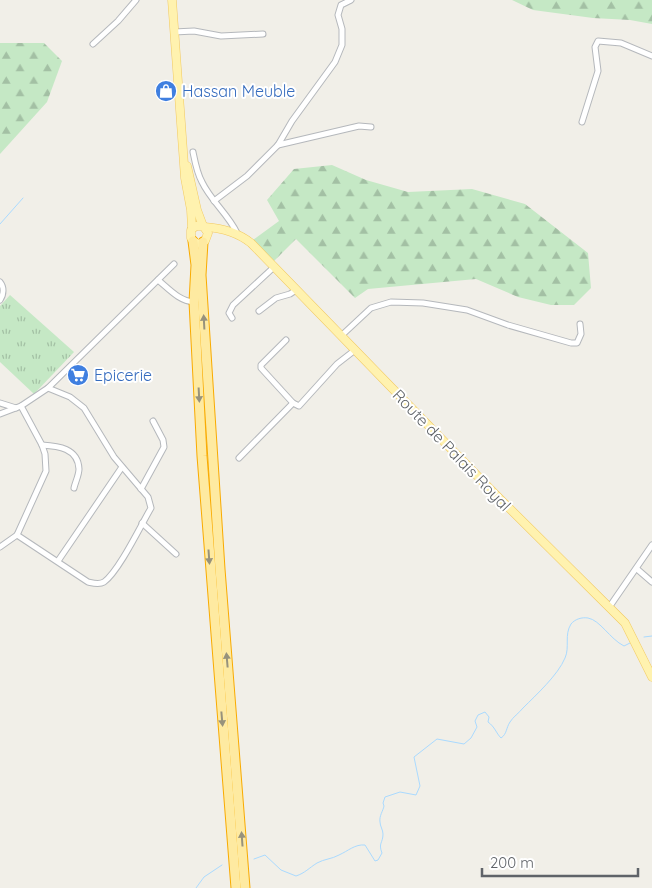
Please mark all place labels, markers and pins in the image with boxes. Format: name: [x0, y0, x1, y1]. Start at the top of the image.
shop icon: Hassan Meuble: [154, 79, 178, 103]
place label: Hassan Meuble: [182, 81, 295, 101]
supermarket icon: Epicerie: [66, 363, 90, 387]
place label: Epicerie: [94, 365, 152, 385]

